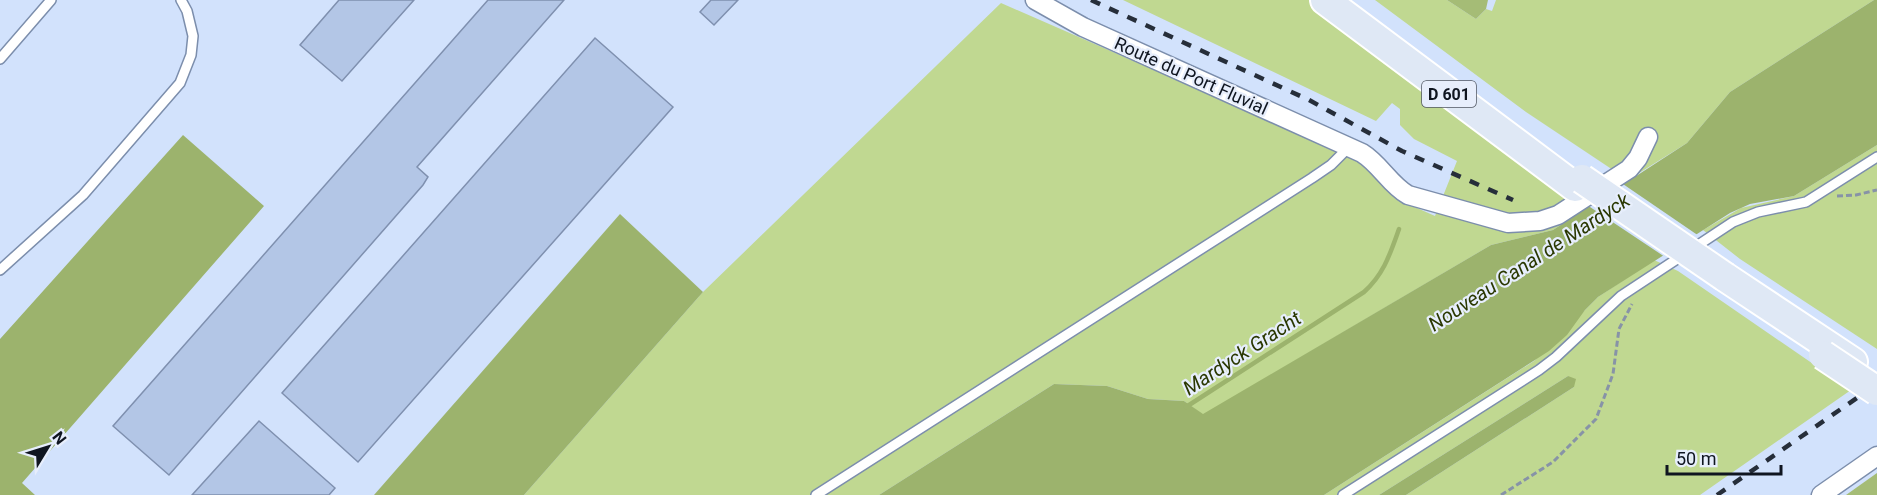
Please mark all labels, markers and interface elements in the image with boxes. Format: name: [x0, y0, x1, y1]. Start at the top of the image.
street label: Route du Port Fluvial: [1111, 32, 1271, 119]
road number: D 601: [1422, 81, 1476, 107]
water label: Nouveau Canal de Mardyck: [1424, 187, 1635, 336]
water label: Mardyck Gracht: [1178, 306, 1306, 400]
north arrow: [18, 417, 78, 477]
text: N: [48, 428, 70, 448]
scale bar: [1667, 438, 1781, 476]
text: 50 m: [1676, 448, 1716, 469]

